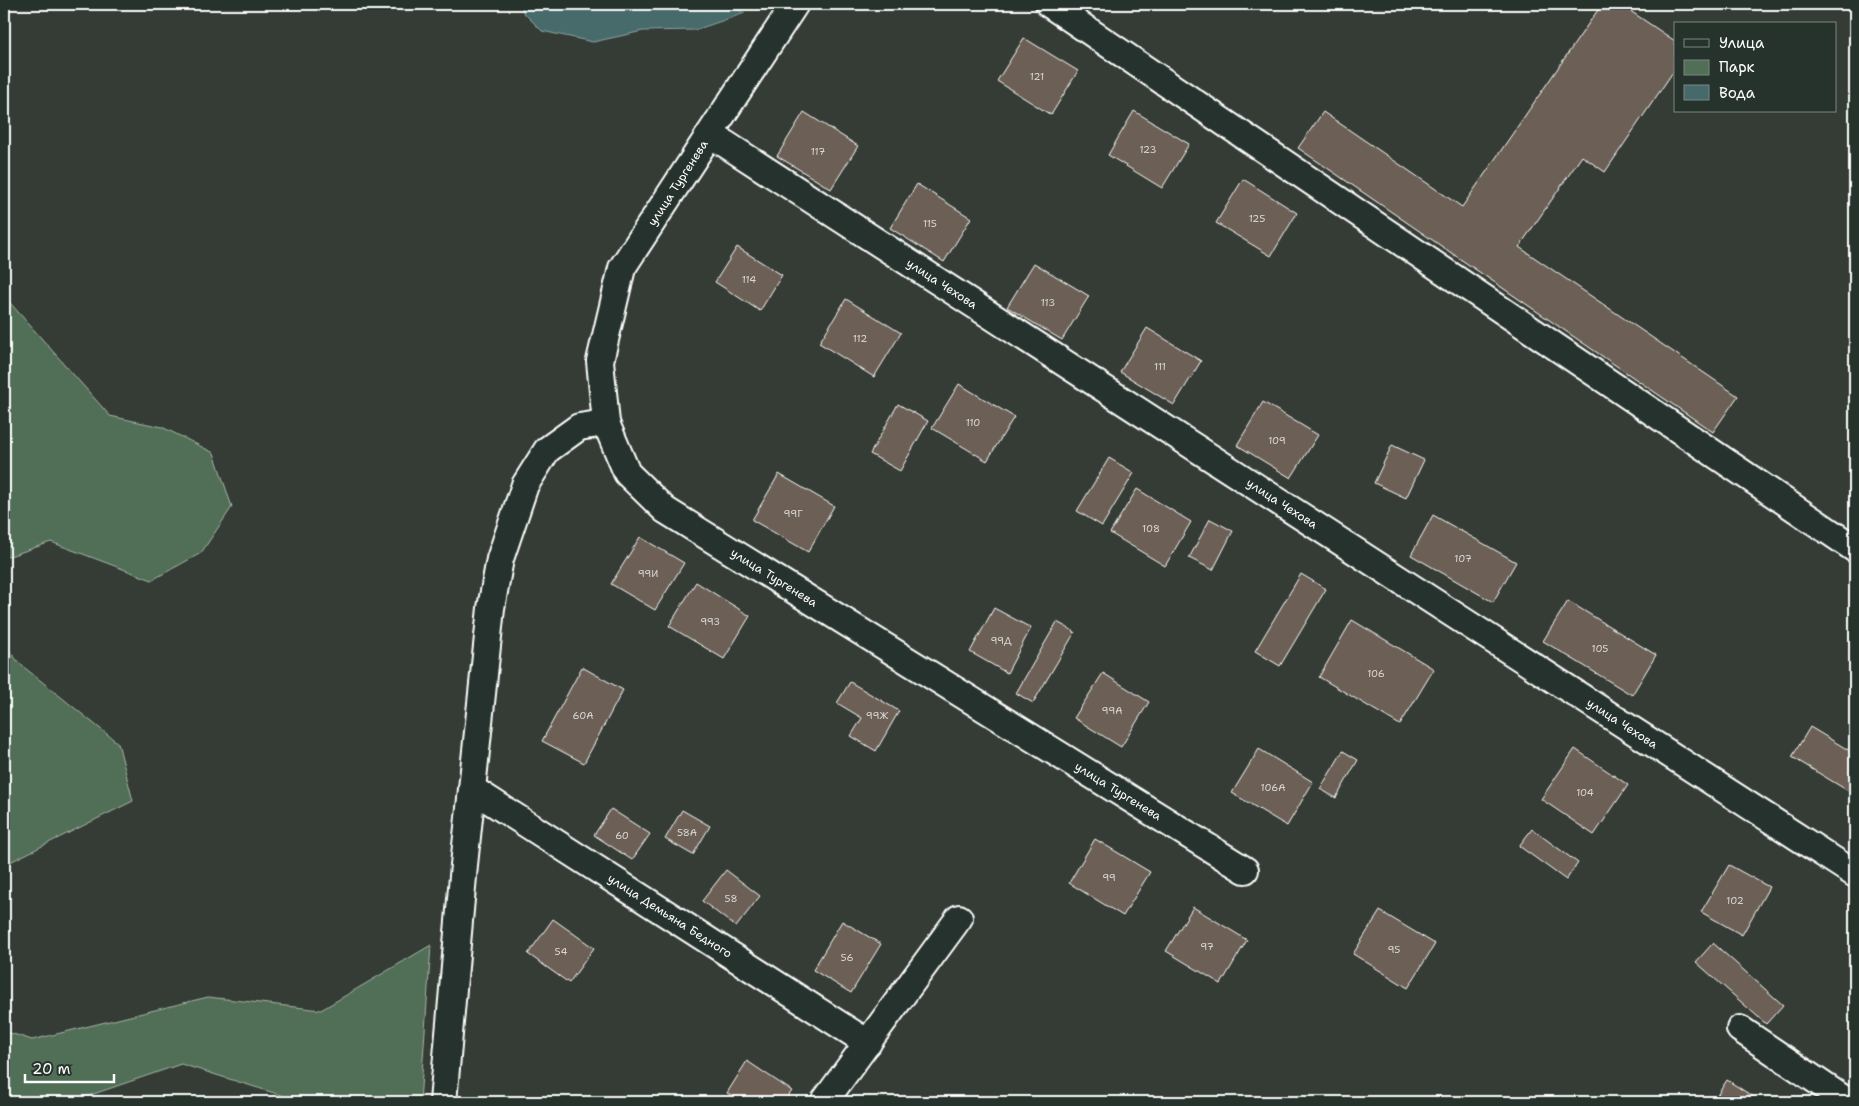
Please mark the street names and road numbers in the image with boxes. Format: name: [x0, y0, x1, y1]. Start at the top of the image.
street label: улица Тургенева: [644, 137, 712, 229]
street label: улица Чехова: [903, 255, 981, 313]
street label: улица Чехова: [1243, 475, 1321, 533]
street label: улица Тургенева: [728, 545, 821, 611]
street label: улица Чехова: [1584, 695, 1661, 753]
street label: улица Тургенева: [1072, 758, 1165, 824]
street label: улица Демьяна Бедного: [605, 870, 735, 962]

